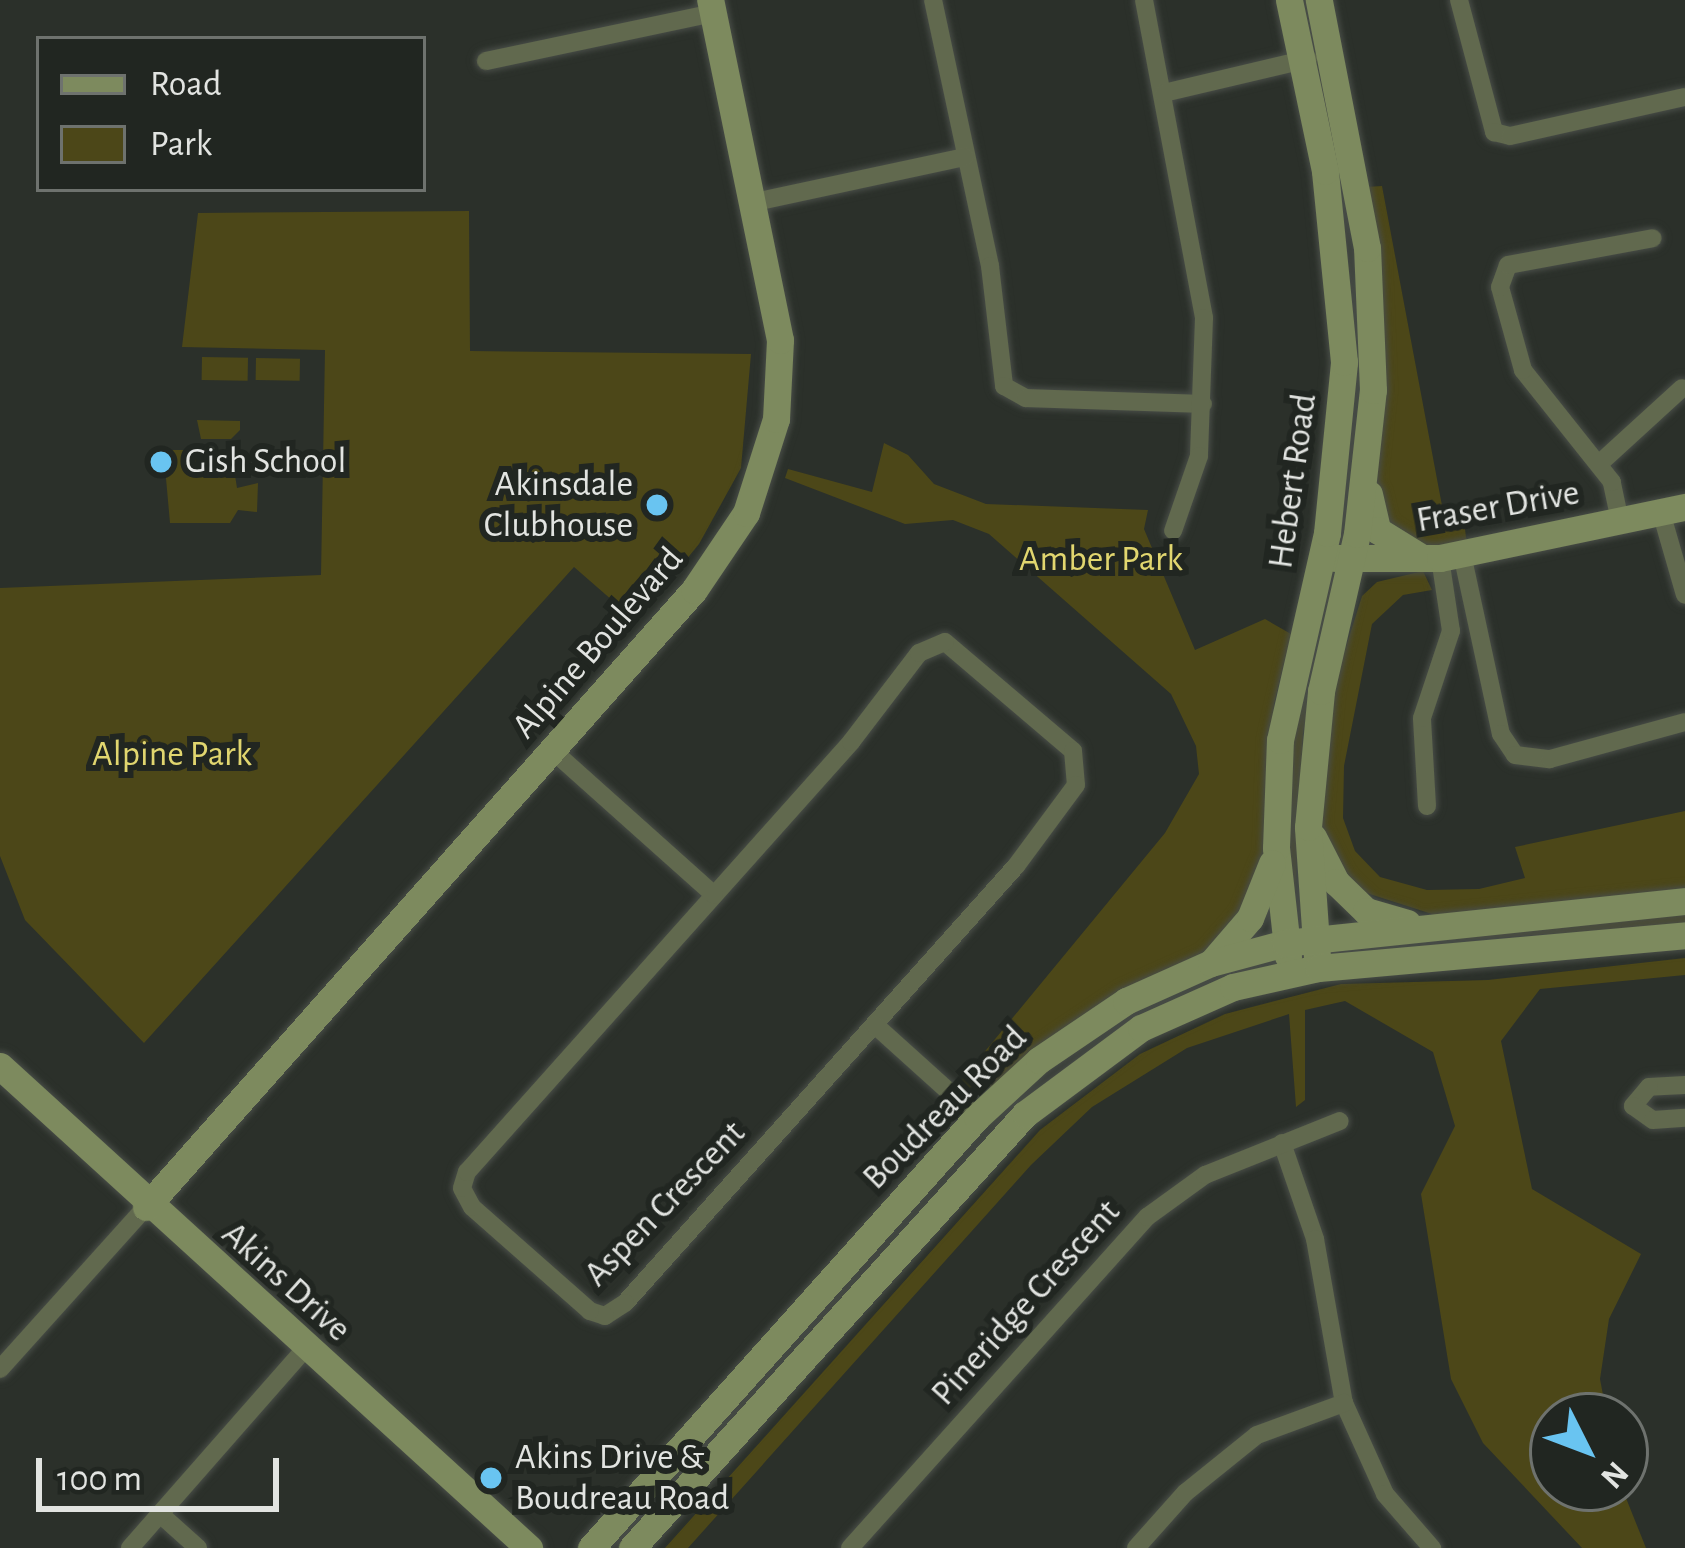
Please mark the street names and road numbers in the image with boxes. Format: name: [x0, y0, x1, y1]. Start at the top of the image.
street label: Hebert Road: [1259, 391, 1327, 571]
street label: Fraser Drive: [1413, 471, 1583, 543]
street label: Alpine Boulevard: [503, 538, 693, 748]
street label: Boudreau Road: [854, 1017, 1036, 1199]
street label: Aspen Crescent: [575, 1112, 755, 1296]
street label: Pineridge Crescent: [922, 1191, 1130, 1415]
street label: Akins Drive: [213, 1213, 359, 1351]

